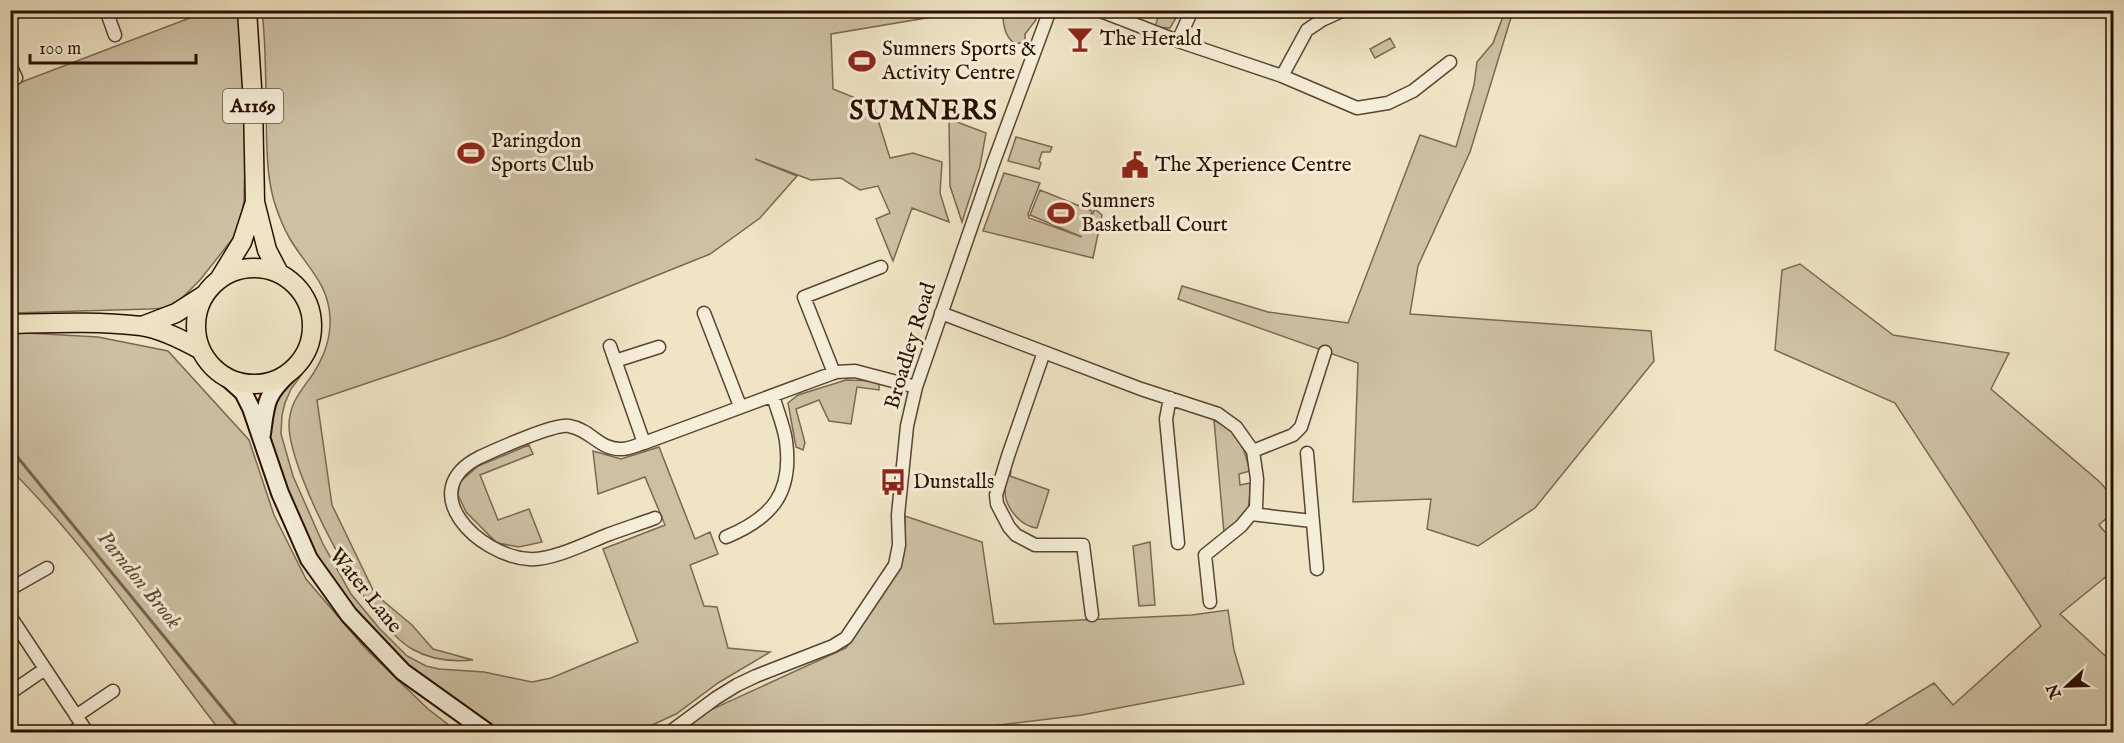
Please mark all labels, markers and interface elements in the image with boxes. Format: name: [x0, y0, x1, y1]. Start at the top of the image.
bar icon: The Herald: [1065, 24, 1095, 54]
place label: The Herald: [1100, 26, 1203, 53]
scale bar: [30, 27, 196, 65]
place label: Sumners Sports & Activity Centre: [881, 36, 1037, 87]
text: 100 m: [39, 38, 81, 61]
sports icon: Sumners Sports & Activity Centre: [847, 46, 877, 76]
road number: A1169: [223, 89, 283, 123]
district label: SUMNERS: [850, 95, 998, 129]
place label: Paringdon Sports Club: [491, 128, 594, 179]
sports icon: Paringdon Sports Club: [456, 138, 486, 168]
public building icon: The Xperience Centre: [1120, 150, 1150, 180]
place label: The Xperience Centre: [1155, 152, 1352, 179]
place label: Sumners Basketball Court: [1081, 188, 1228, 239]
sports icon: Sumners Basketball Court: [1046, 198, 1076, 228]
street label: Broadley Road: [879, 279, 943, 413]
bus stop icon: Dunstalls: [878, 467, 908, 497]
place label: Dunstalls: [913, 469, 995, 496]
water label: Parndon Brook: [91, 525, 187, 635]
street label: Water Lane: [322, 543, 408, 639]
north arrow: [2037, 656, 2097, 716]
text: N: [2043, 681, 2067, 702]

